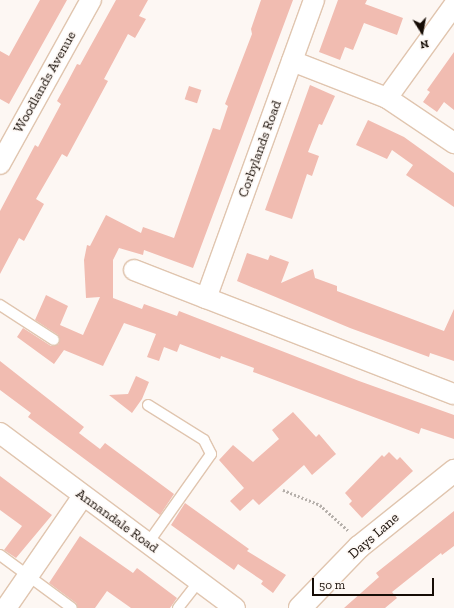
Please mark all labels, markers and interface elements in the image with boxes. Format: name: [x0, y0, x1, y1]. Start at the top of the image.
north arrow: [402, 12, 442, 52]
street label: Woodlands Avenue: [10, 28, 80, 136]
text: N: [419, 37, 430, 51]
street label: Corbylands Road: [235, 98, 285, 200]
street label: Annandale Road: [72, 485, 162, 557]
street label: Days Lane: [345, 509, 403, 563]
scale bar: [314, 570, 436, 596]
text: 50 m: [319, 578, 345, 592]

